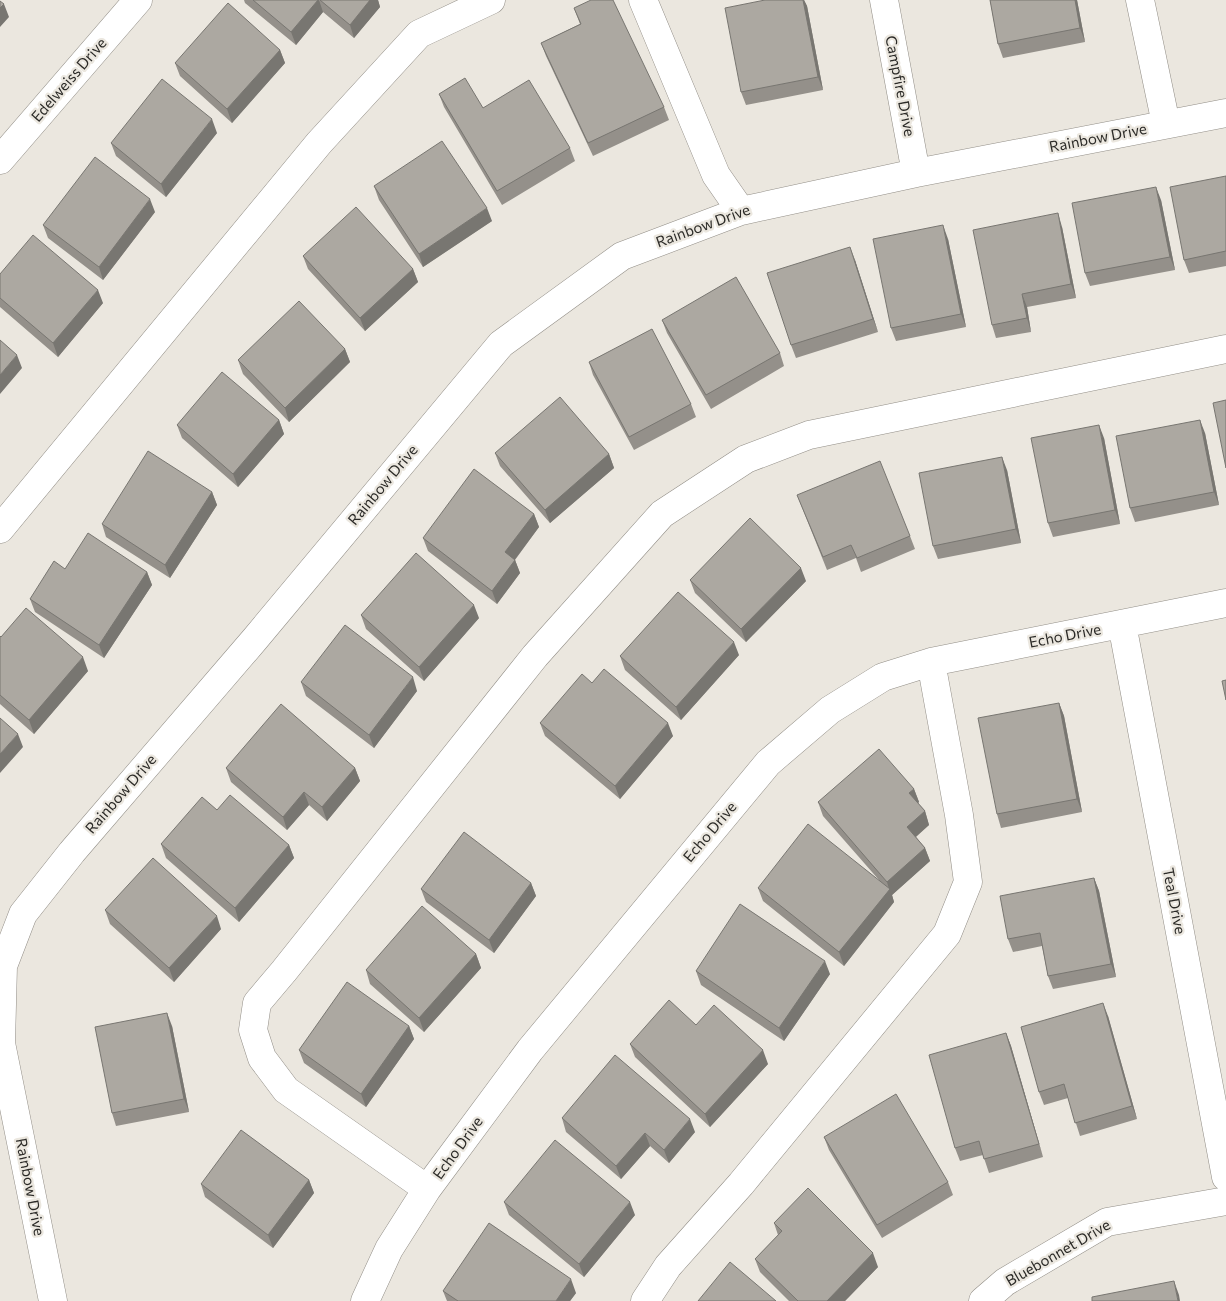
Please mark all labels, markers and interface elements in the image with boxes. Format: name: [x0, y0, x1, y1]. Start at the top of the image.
street label: Edelweiss Drive: [27, 34, 110, 125]
street label: Campfire Drive: [882, 34, 920, 138]
street label: Rainbow Drive: [1048, 119, 1148, 155]
street label: Rainbow Drive: [653, 200, 752, 250]
street label: Rainbow Drive: [344, 441, 421, 528]
street label: Echo Drive: [1027, 619, 1102, 651]
street label: Rainbow Drive: [81, 750, 160, 837]
street label: Echo Drive: [679, 798, 740, 865]
street label: Teal Drive: [1160, 866, 1190, 936]
street label: Echo Drive: [428, 1113, 486, 1182]
street label: Rainbow Drive: [13, 1137, 49, 1237]
street label: Bluebonnet Drive: [1002, 1215, 1113, 1289]

